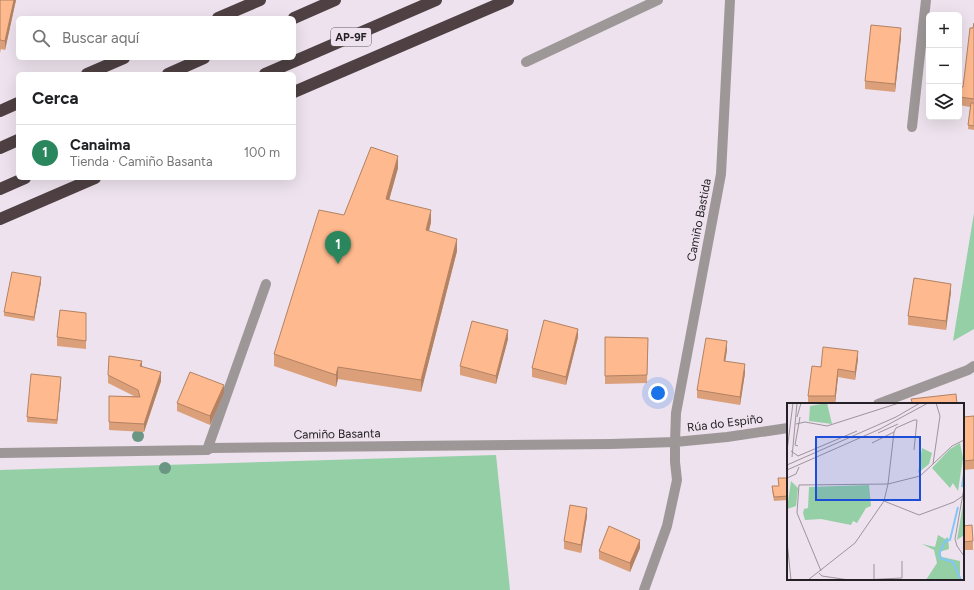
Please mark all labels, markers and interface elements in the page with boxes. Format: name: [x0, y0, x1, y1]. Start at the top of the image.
map controls: [926, 12, 962, 120]
button: +: [926, 12, 962, 48]
search box: [16, 16, 296, 60]
icon: search: [30, 27, 52, 49]
road number: AP-9F: [331, 28, 371, 46]
text: Buscar aquí: [62, 29, 139, 47]
button: −: [926, 48, 962, 84]
button: layers: [926, 84, 962, 120]
text: Cerca: [32, 88, 79, 108]
text: Canaima: [70, 136, 130, 154]
text: 1: [42, 145, 48, 160]
text: 100 m: [244, 145, 280, 160]
text: Tienda · Camiño Basanta: [70, 154, 213, 169]
street label: Camiño Bastida: [684, 177, 714, 263]
pin: 1: [325, 231, 351, 264]
your location: [648, 383, 668, 403]
inset map: [787, 403, 964, 580]
street label: Rúa do Espiño: [686, 411, 764, 435]
street label: Camiño Basanta: [293, 426, 381, 442]

